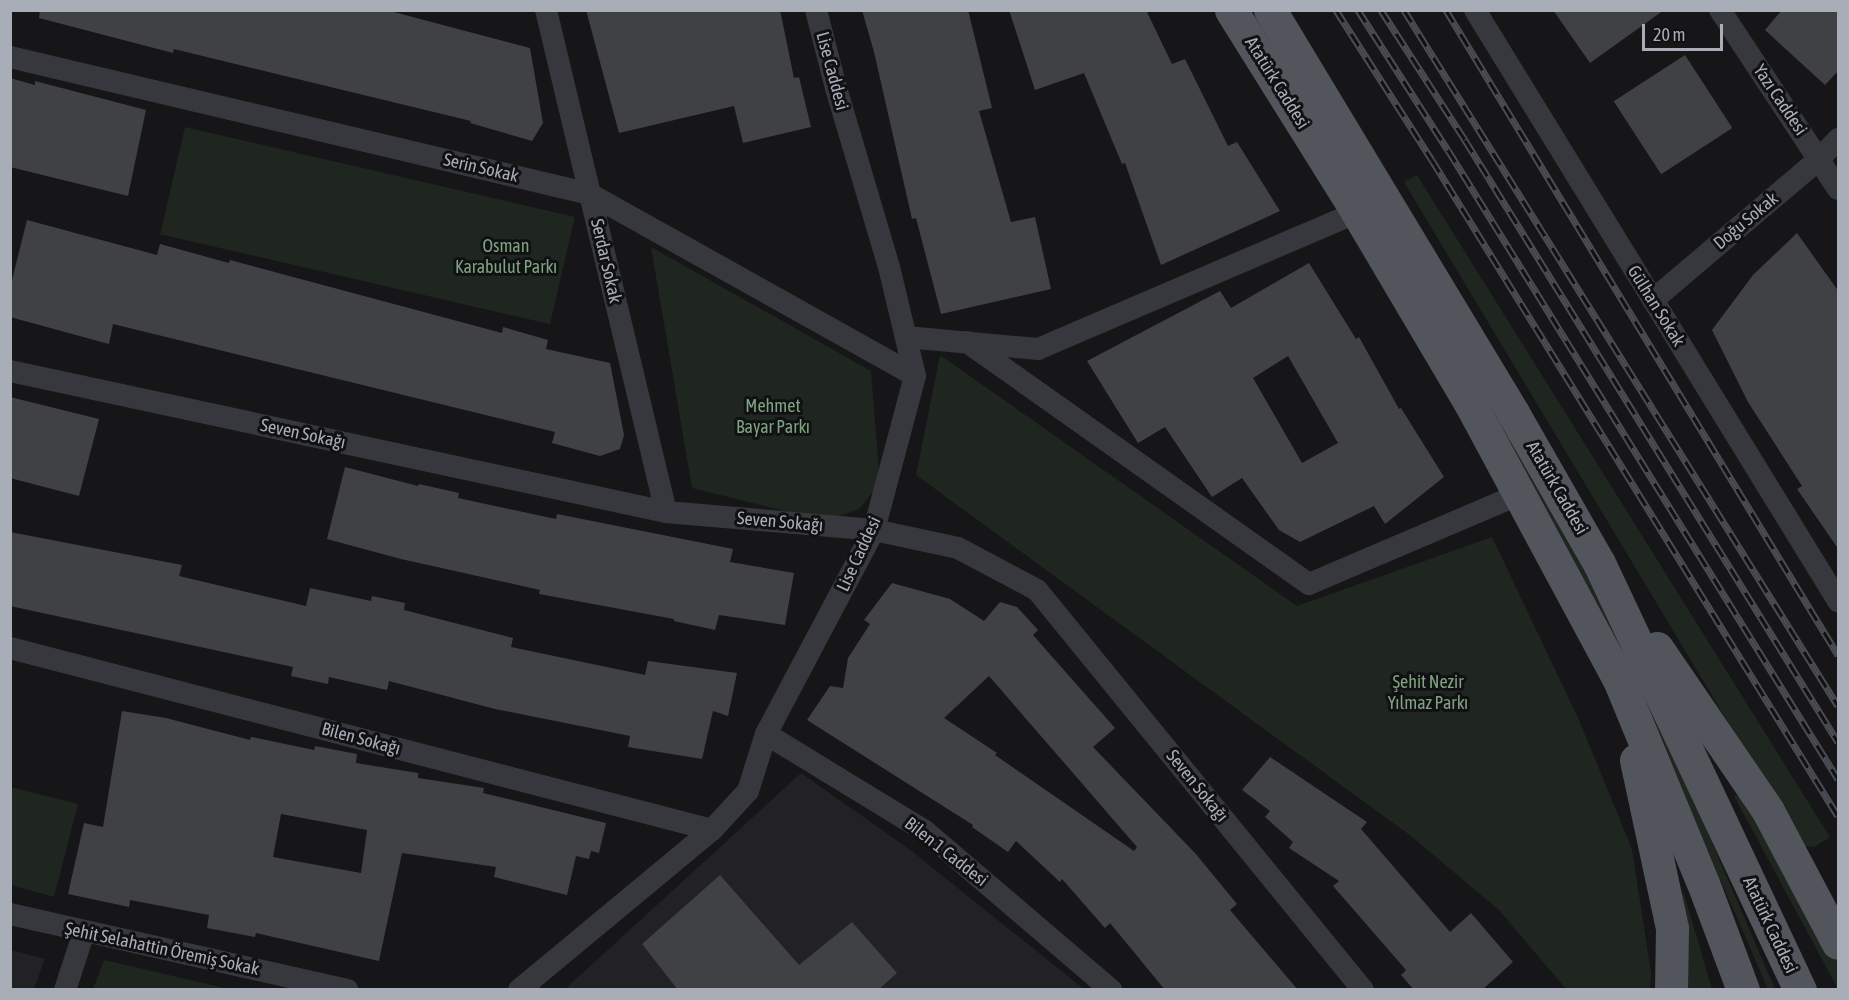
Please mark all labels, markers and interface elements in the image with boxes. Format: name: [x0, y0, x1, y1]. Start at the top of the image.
scale bar: [1645, 12, 1726, 50]
text: 20 m: [1653, 24, 1685, 45]
street label: Lise Caddesi: [811, 29, 853, 113]
street label: Atatürk Caddesi: [1240, 33, 1314, 133]
street label: Yazı Caddesi: [1749, 61, 1811, 139]
street label: Serin Sokak: [441, 149, 521, 187]
street label: Doğu Sokak: [1709, 188, 1783, 254]
street label: Serdar Sokak: [586, 217, 626, 305]
park label: Osman Karabulut Parkı: [455, 236, 557, 278]
street label: Gülhan Sokak: [1623, 261, 1689, 351]
park label: Mehmet Bayar Parkı: [736, 396, 810, 438]
street label: Seven Sokağı: [259, 414, 347, 454]
street label: Atatürk Caddesi: [1522, 438, 1592, 538]
street label: Seven Sokağı: [736, 507, 824, 537]
street label: Lise Caddesi: [832, 513, 886, 595]
park label: Şehit Nezir Yılmaz Parkı: [1388, 672, 1468, 714]
street label: Bilen Sokağı: [319, 718, 403, 760]
street label: Seven Sokağı: [1161, 746, 1233, 826]
street label: Bilen 1 Caddesi: [900, 813, 992, 891]
street label: Atatürk Caddesi: [1738, 873, 1802, 977]
street label: Şehit Selahattin Öremiş Sokak: [63, 918, 261, 980]

